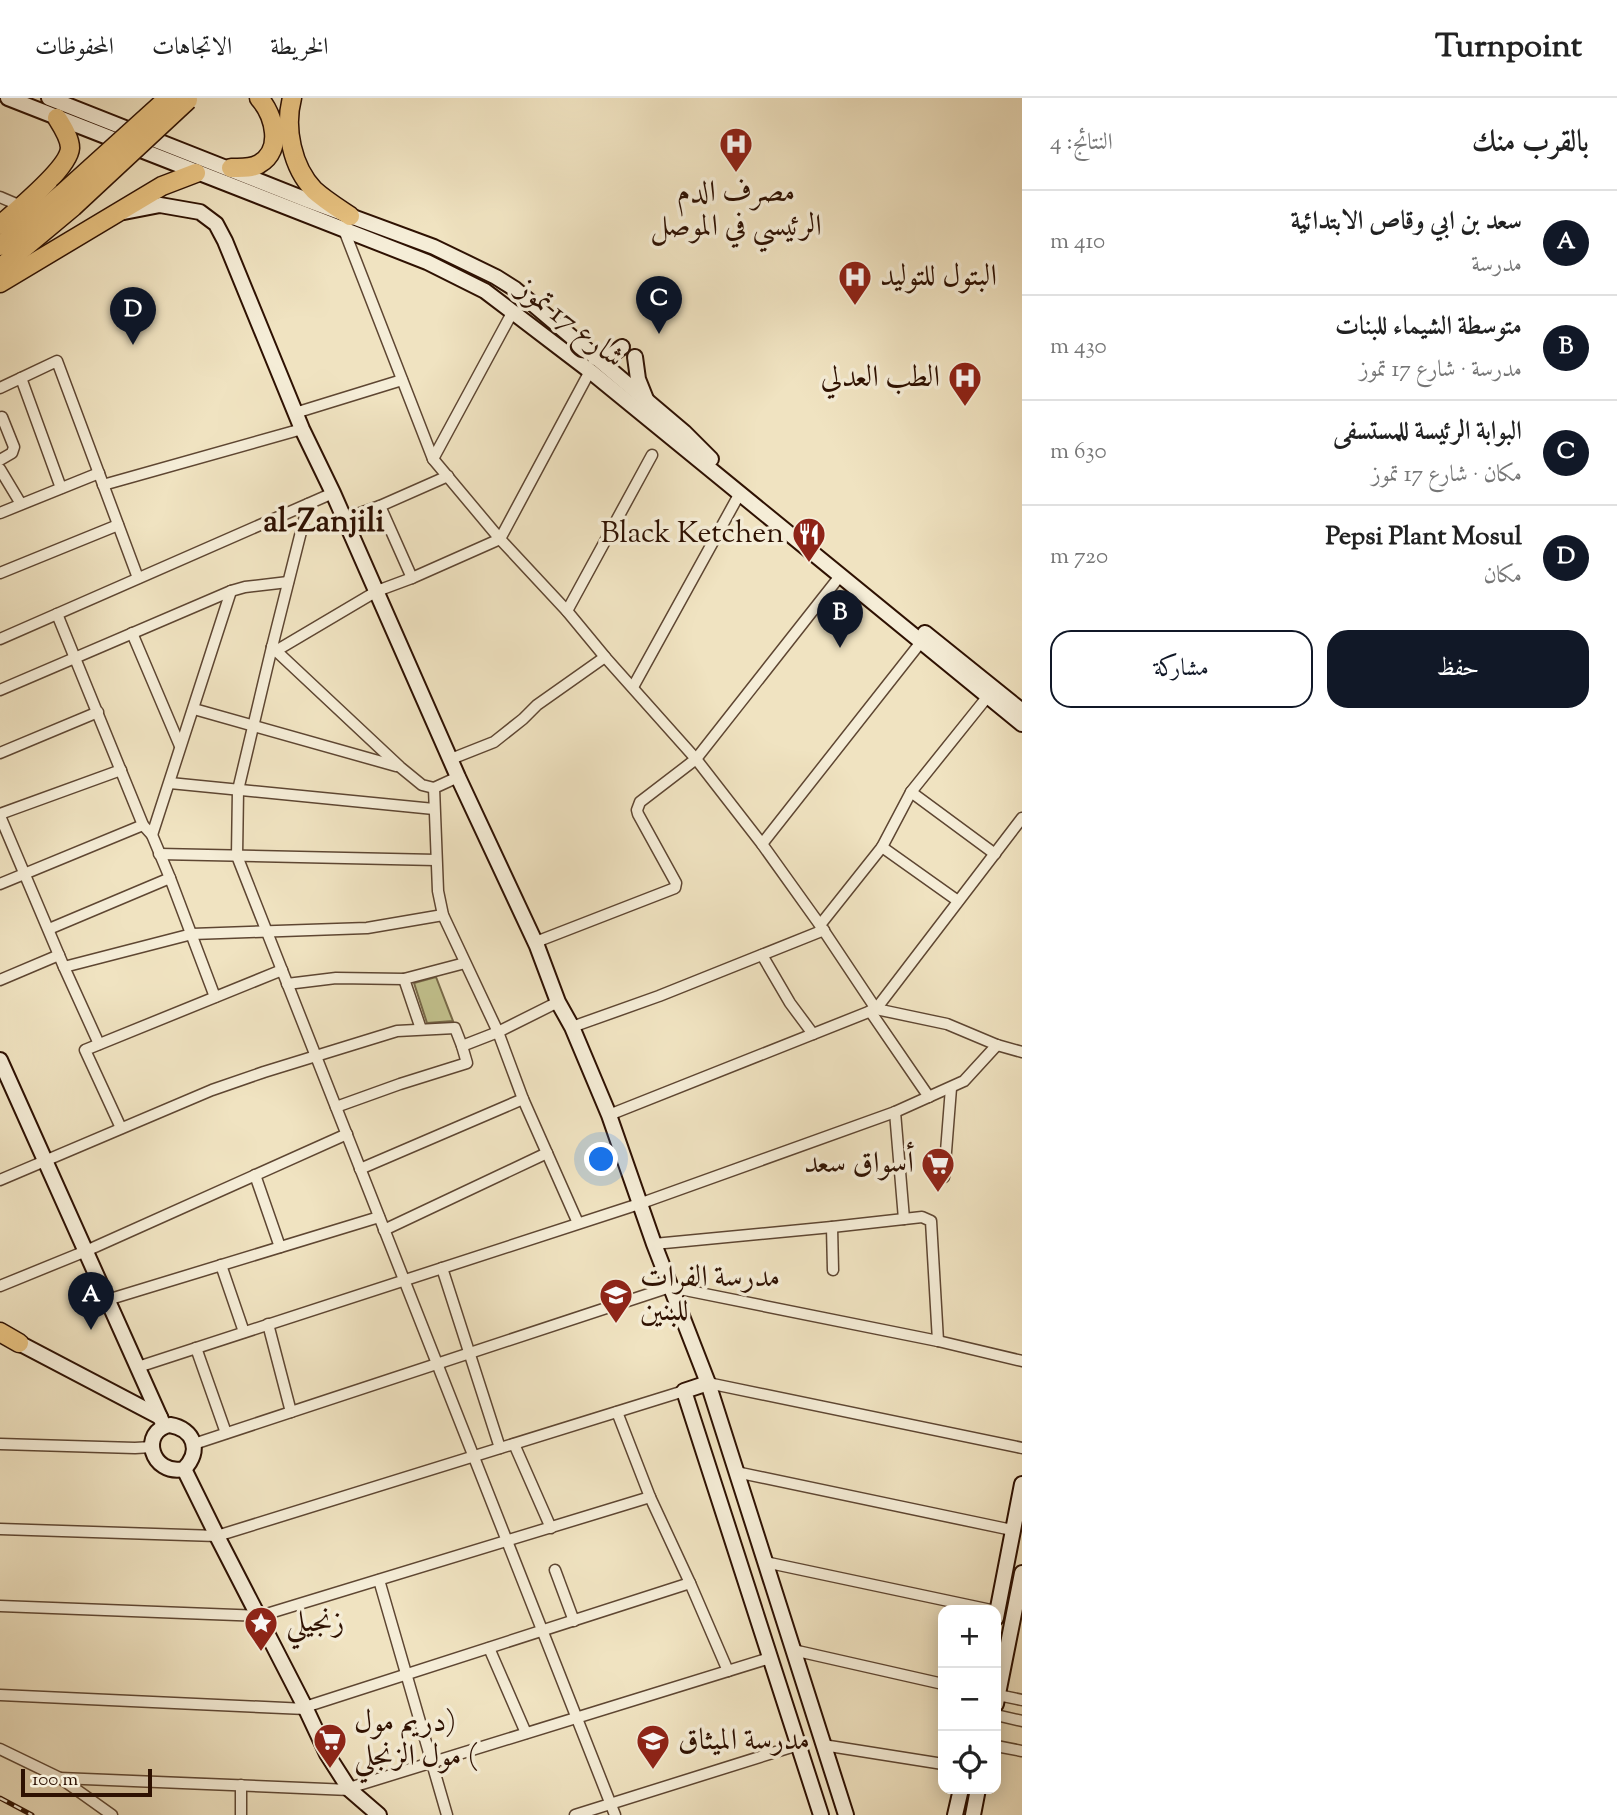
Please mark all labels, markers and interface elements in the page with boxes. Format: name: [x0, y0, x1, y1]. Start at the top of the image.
text: Turnpoint: [1435, 24, 1582, 72]
text: المحفوظات: [35, 31, 114, 65]
text: الاتجاهات: [152, 31, 232, 65]
text: الخريطة: [270, 31, 329, 65]
text: بالقرب منك: [1472, 122, 1589, 165]
hospital icon: مصرف الدم الرئيسي في الموصل: [717, 125, 755, 174]
text: النتائج: 4: [1050, 127, 1113, 160]
place label: مصرف الدم الرئيسي في الموصل: [650, 172, 822, 253]
text: سعد بن ابي وقاص الابتدائية: [1290, 204, 1522, 241]
text: 410 m: [1050, 226, 1105, 259]
text: A: [1557, 226, 1575, 259]
text: مدرسة: [1471, 249, 1522, 282]
place label: البتول للتوليد: [880, 256, 997, 299]
hospital icon: البتول للتوليد: [836, 258, 874, 307]
street label: شارع 17 تموز: [504, 267, 633, 380]
pin: C: [636, 276, 682, 334]
pin: D: [110, 287, 156, 345]
text: متوسطة الشيماء للبنات: [1335, 309, 1522, 346]
text: 430 m: [1050, 331, 1107, 364]
text: B: [1559, 331, 1573, 364]
text: مدرسة · شارع 17 تموز: [1359, 354, 1522, 387]
place label: الطب العدلي: [820, 357, 940, 400]
hospital icon: الطب العدلي: [946, 359, 984, 408]
text: البوابة الرئيسة للمستسفى: [1333, 414, 1522, 451]
text: 630 m: [1050, 436, 1107, 469]
text: C: [1557, 436, 1575, 469]
text: مكان · شارع 17 تموز: [1372, 459, 1522, 492]
district label: al-Zanjili: [263, 500, 385, 546]
place label: Black Ketchen: [600, 513, 784, 556]
restaurant icon: Black Ketchen: [790, 515, 828, 564]
text: Pepsi Plant Mosul: [1325, 519, 1522, 556]
text: 720 m: [1050, 541, 1108, 574]
text: D: [1557, 541, 1575, 574]
text: مكان: [1483, 560, 1522, 593]
pin: B: [817, 590, 863, 648]
button: مشاركة: [1050, 630, 1313, 708]
button: حفظ: [1327, 630, 1589, 708]
place label: أسواق سعد: [804, 1141, 914, 1186]
your location: [584, 1142, 618, 1176]
supermarket icon: أسواق سعد: [919, 1145, 957, 1194]
place label: مدرسة الفرات للبنين: [640, 1257, 780, 1334]
pin: A: [68, 1272, 114, 1330]
school or university icon: مدرسة الفرات للبنين: [597, 1276, 635, 1325]
place label: زنجيلي: [286, 1602, 344, 1650]
place icon: زنجيلي: [242, 1604, 280, 1653]
map controls: [938, 1605, 1001, 1794]
button: +: [938, 1605, 1001, 1668]
button: −: [938, 1668, 1001, 1731]
place label: دريم مول) مول الزنجلي (: [354, 1702, 478, 1784]
place label: مدرسة الميثاق: [678, 1720, 810, 1763]
supermarket icon: دريم مول) مول الزنجلي (: [311, 1721, 349, 1770]
school or university icon: مدرسة الميثاق: [634, 1722, 672, 1771]
button: locate: [938, 1731, 1001, 1794]
scale bar: [21, 1766, 152, 1798]
text: 100 m: [32, 1767, 78, 1794]

